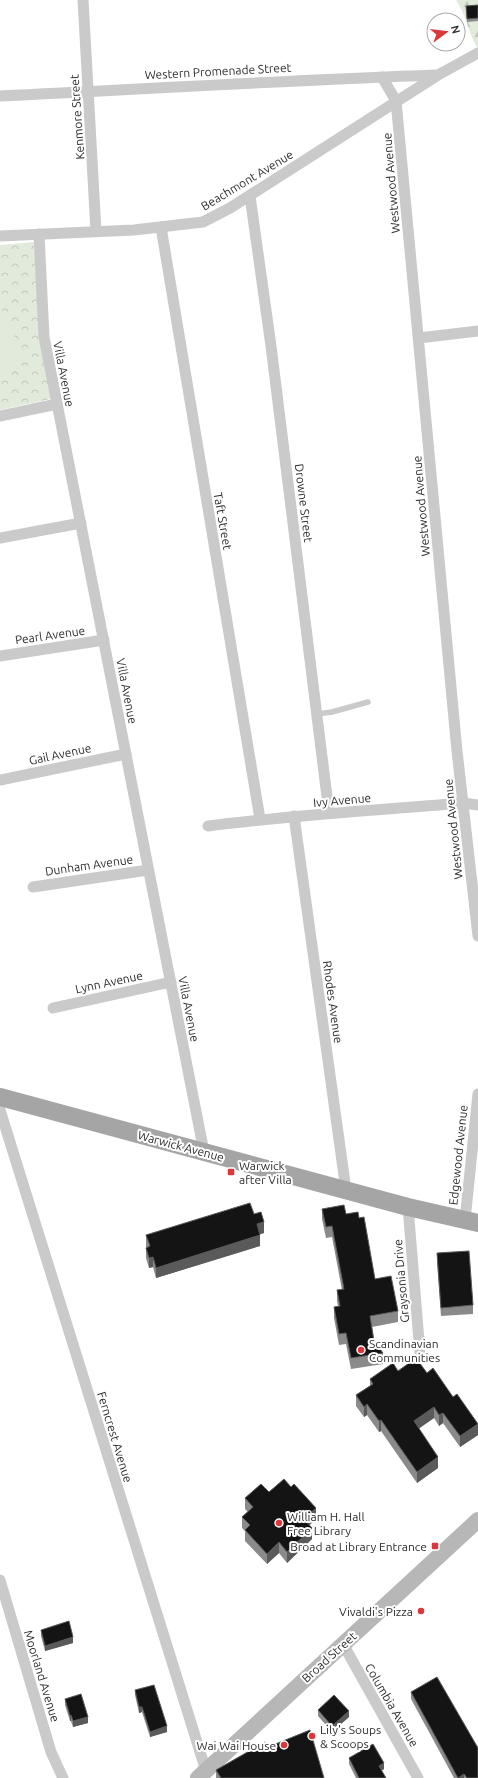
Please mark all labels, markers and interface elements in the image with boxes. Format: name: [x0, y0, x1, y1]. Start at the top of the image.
north arrow: [426, 12, 466, 52]
text: N: [449, 24, 463, 35]
street label: Western Promenade Street: [144, 61, 292, 81]
street label: Kenmore Street: [68, 74, 86, 160]
street label: Westwood Avenue: [380, 132, 402, 234]
street label: Beachmont Avenue: [199, 147, 295, 213]
street label: Villa Avenue: [51, 340, 77, 408]
street label: Westwood Avenue: [410, 455, 432, 557]
street label: Drowne Street: [293, 463, 315, 543]
street label: Taft Street: [212, 491, 234, 551]
street label: Pearl Avenue: [14, 624, 86, 646]
street label: Villa Avenue: [114, 657, 140, 725]
street label: Gail Avenue: [28, 741, 92, 767]
street label: Westwood Avenue: [441, 778, 465, 880]
street label: Ivy Avenue: [312, 791, 372, 809]
street label: Dunham Avenue: [44, 852, 134, 878]
street label: Rhodes Avenue: [321, 960, 345, 1044]
street label: Lynn Avenue: [74, 969, 144, 995]
street label: Villa Avenue: [176, 975, 202, 1043]
street label: Edgewood Avenue: [446, 1104, 470, 1206]
street label: Warwick Avenue: [136, 1128, 226, 1164]
place label: Warwick after Villa: [239, 1159, 292, 1186]
marker: Warwick after Villa: [226, 1167, 236, 1177]
street label: Graysonia Drive: [391, 1239, 411, 1323]
place label: Scandinavian Communities: [369, 1337, 440, 1364]
marker: Scandinavian Communities: [356, 1345, 366, 1355]
street label: Ferncrest Avenue: [95, 1390, 135, 1484]
place label: William H. Hall Free Library: [287, 1510, 365, 1537]
marker: William H. Hall Free Library: [274, 1518, 284, 1528]
place label: Broad at Library Entrance: [290, 1540, 427, 1553]
marker: Broad at Library Entrance: [430, 1541, 440, 1551]
place label: Vivaldi's Pizza: [339, 1605, 413, 1618]
marker: Vivaldi's Pizza: [416, 1606, 426, 1616]
street label: Moorland Avenue: [22, 1628, 62, 1724]
street label: Broad Street: [299, 1629, 359, 1685]
street label: Columbia Avenue: [363, 1661, 421, 1749]
place label: Lily's Soups & Scoops: [320, 1723, 381, 1750]
marker: Lily's Soups & Scoops: [307, 1731, 317, 1741]
place label: Wai Wai House: [197, 1739, 276, 1752]
marker: Wai Wai House: [279, 1740, 289, 1750]

